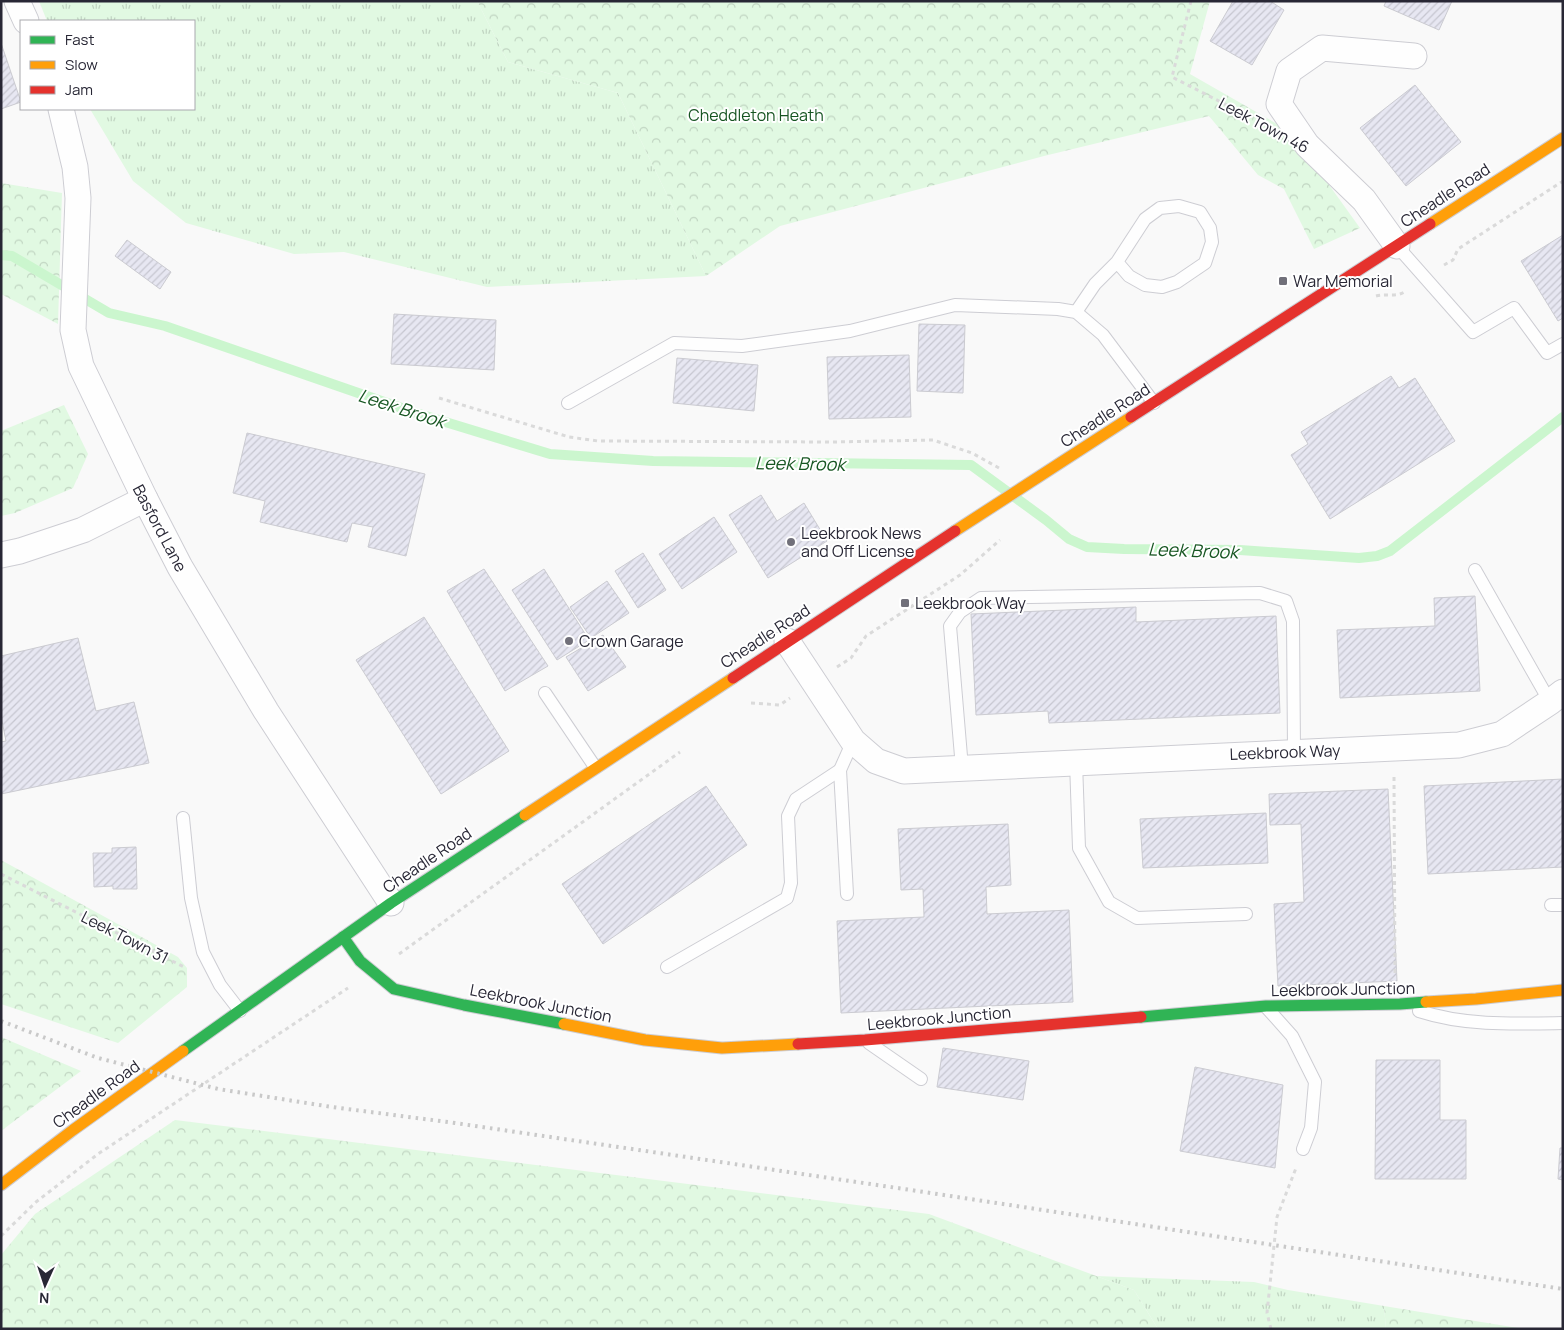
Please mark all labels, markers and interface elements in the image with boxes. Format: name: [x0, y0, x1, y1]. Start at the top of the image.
legend: [20, 20, 195, 110]
text: Fast: [65, 29, 94, 50]
text: Slow: [65, 54, 98, 75]
text: Jam: [65, 79, 93, 100]
street label: Leek Town 46: [1215, 92, 1313, 158]
park label: Cheddleton Heath: [688, 104, 824, 126]
street label: Cheadle Road: [1396, 158, 1494, 232]
place label: War Memorial: [1293, 270, 1393, 292]
marker: War Memorial: [1277, 275, 1289, 287]
street label: Cheadle Road: [1056, 378, 1154, 452]
water label: Leek Brook: [355, 383, 452, 434]
water label: Leek Brook: [755, 450, 848, 476]
street label: Basford Lane: [128, 480, 192, 576]
place label: Leekbrook News and Off License: [801, 522, 921, 562]
marker: Leekbrook News and Off License: [785, 536, 797, 548]
water label: Leek Brook: [1147, 536, 1242, 564]
place label: Leekbrook Way: [915, 592, 1027, 614]
marker: Leekbrook Way: [899, 597, 911, 609]
street label: Cheadle Road: [716, 599, 814, 673]
place label: Crown Garage: [579, 630, 684, 652]
marker: Crown Garage: [563, 635, 575, 647]
street label: Leekbrook Way: [1229, 739, 1341, 765]
street label: Cheadle Road: [378, 822, 476, 898]
street label: Leek Town 31: [77, 906, 173, 968]
street label: Leekbrook Junction: [1271, 977, 1415, 1001]
street label: Leekbrook Junction: [468, 978, 614, 1028]
street label: Leekbrook Junction: [866, 1001, 1012, 1035]
street label: Cheadle Road: [48, 1055, 144, 1133]
north arrow: [20, 1260, 70, 1310]
text: N: [39, 1289, 50, 1308]

